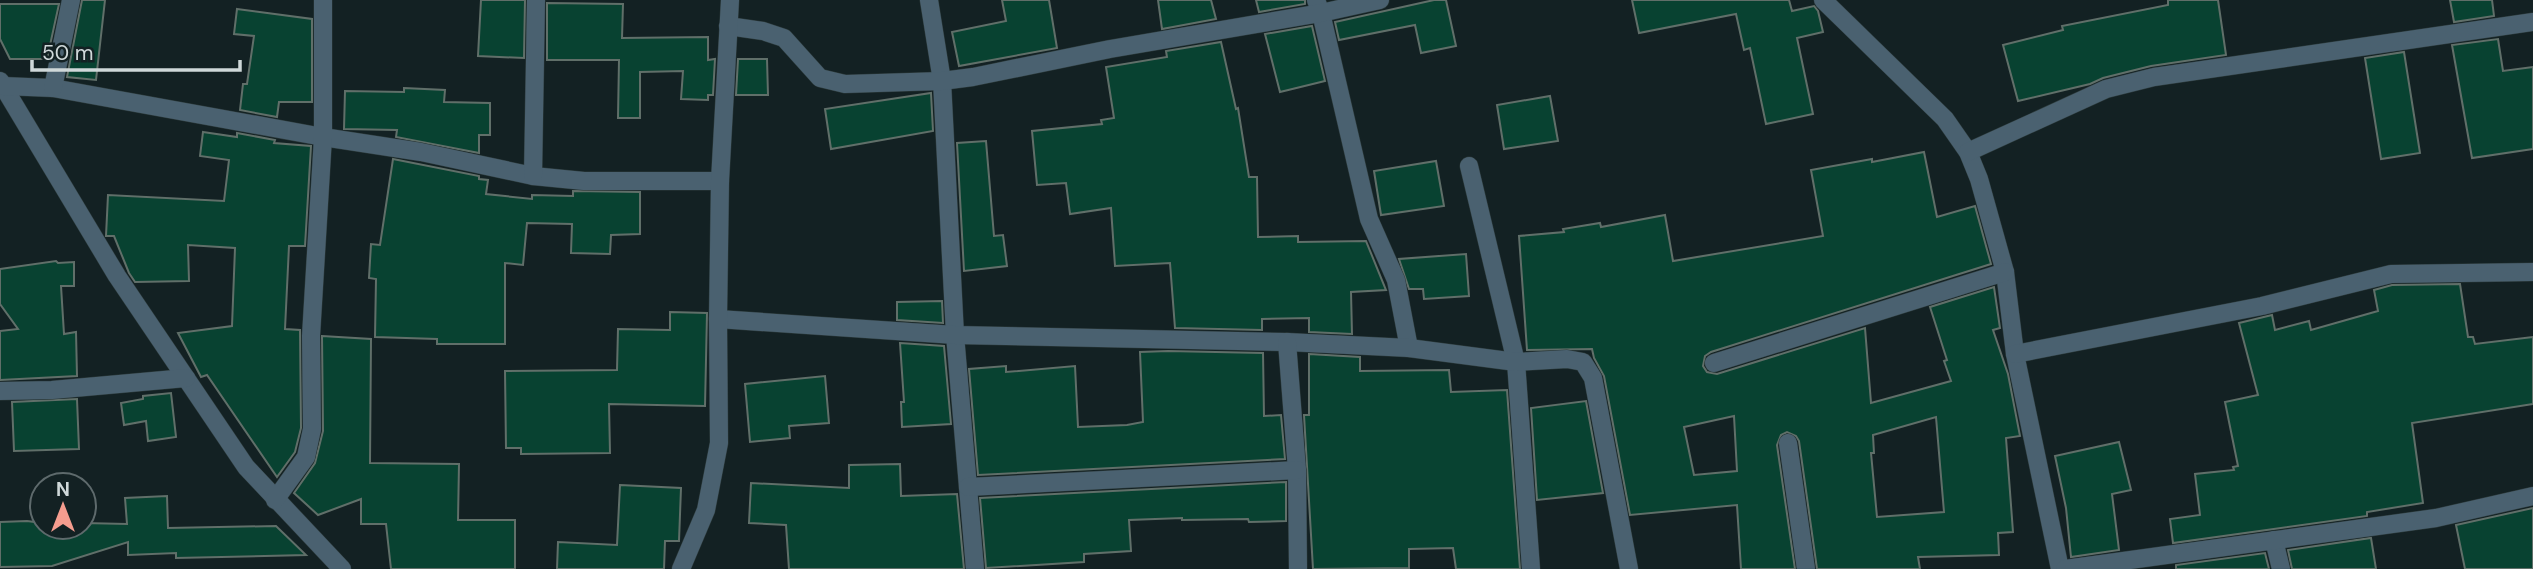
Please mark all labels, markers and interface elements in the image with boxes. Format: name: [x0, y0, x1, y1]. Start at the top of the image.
scale bar: [32, 28, 240, 72]
text: 50 m: [42, 39, 93, 67]
north arrow: [28, 471, 98, 541]
text: N: [56, 477, 70, 502]

